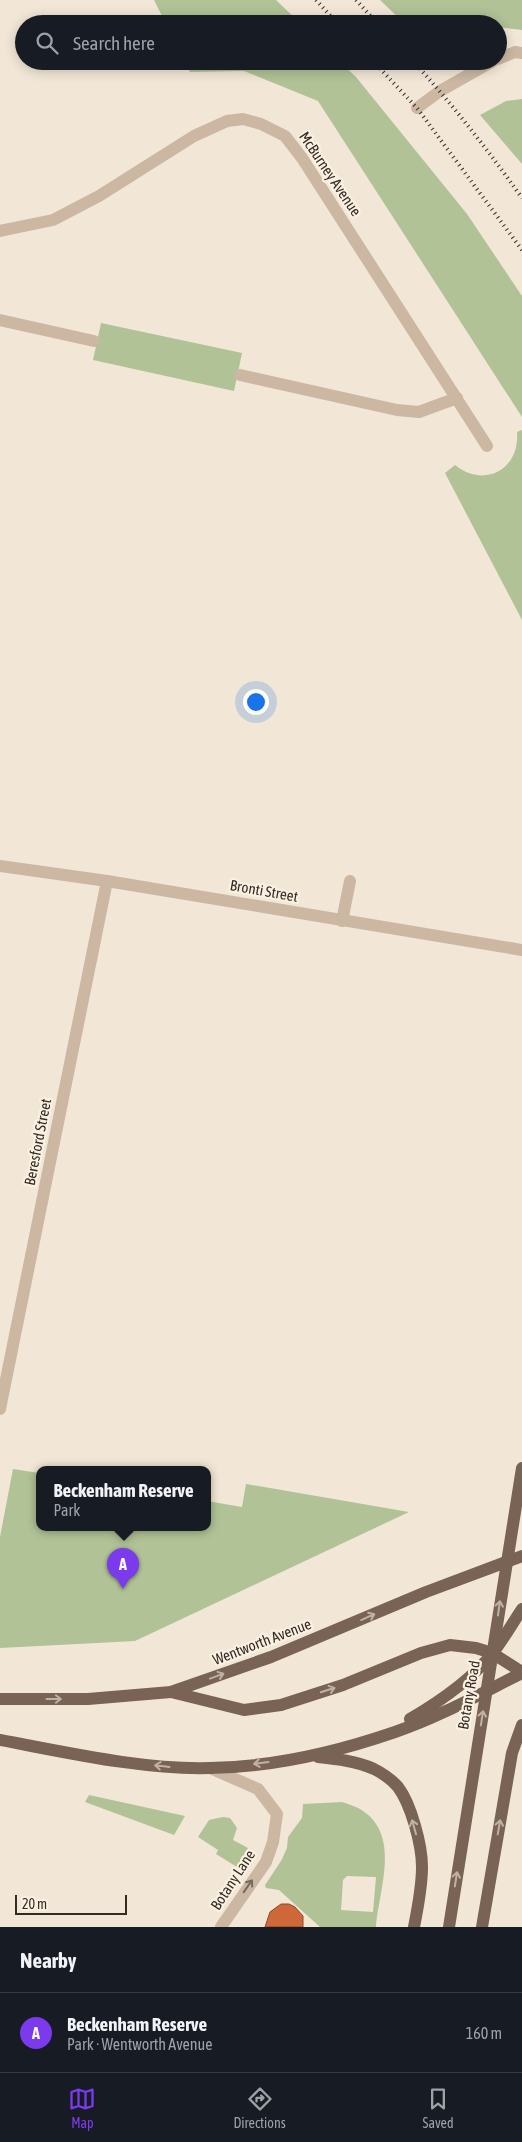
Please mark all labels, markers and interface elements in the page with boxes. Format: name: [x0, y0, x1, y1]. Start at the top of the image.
search box: [15, 15, 507, 70]
icon: search: [33, 29, 61, 57]
text: Search here: [73, 32, 155, 54]
street label: McBurney Avenue: [296, 128, 365, 219]
your location: [243, 689, 269, 715]
street label: Bronti Street: [229, 876, 299, 905]
street label: Beresford Street: [21, 1097, 54, 1187]
popup: [36, 1466, 211, 1531]
text: Beckenham Reserve: [53, 1479, 194, 1501]
text: Park: [53, 1501, 80, 1519]
pin: A: [107, 1548, 139, 1589]
one-way arrow: [494, 1600, 504, 1616]
one-way arrow: [360, 1611, 375, 1621]
street label: Wentworth Avenue: [210, 1615, 314, 1668]
street label: Botany Road: [454, 1659, 483, 1731]
one-way arrow: [209, 1671, 224, 1680]
one-way arrow: [319, 1685, 335, 1694]
one-way arrow: [46, 1694, 62, 1704]
one-way arrow: [477, 1711, 487, 1727]
one-way arrow: [253, 1758, 269, 1768]
one-way arrow: [154, 1761, 170, 1771]
one-way arrow: [409, 1820, 419, 1836]
one-way arrow: [495, 1820, 505, 1836]
street label: Botany Lane: [207, 1847, 258, 1913]
one-way arrow: [451, 1871, 461, 1887]
one-way arrow: [243, 1880, 253, 1894]
scale bar: [15, 1892, 128, 1915]
text: 20 m: [22, 1896, 47, 1912]
text: Nearby: [20, 1948, 76, 1972]
text: Beckenham Reserve: [67, 2013, 207, 2035]
text: A: [32, 2024, 40, 2042]
text: 160 m: [466, 2024, 502, 2042]
text: Park · Wentworth Avenue: [67, 2035, 213, 2053]
tab: Map: [68, 2085, 96, 2131]
tab: Directions: [233, 2085, 286, 2131]
tab: Saved: [423, 2085, 454, 2131]

